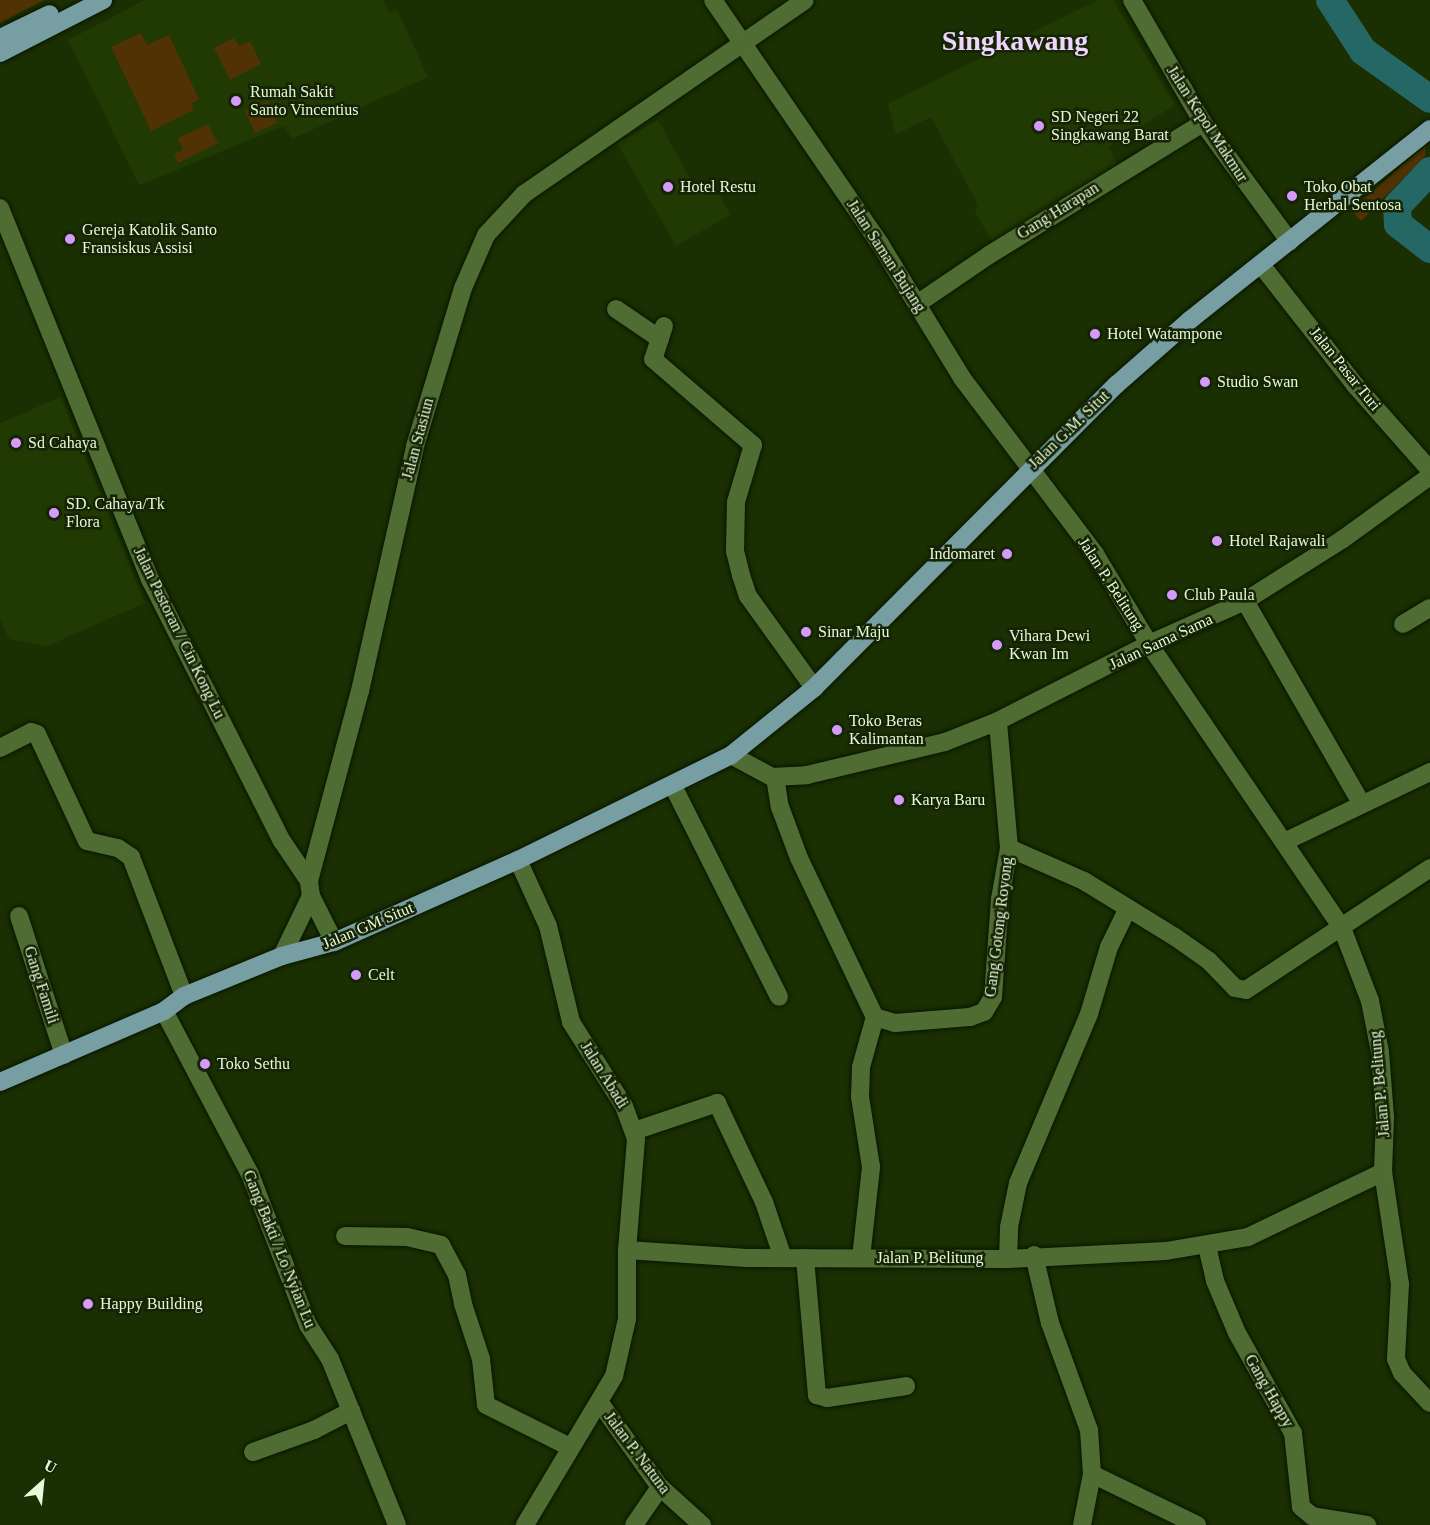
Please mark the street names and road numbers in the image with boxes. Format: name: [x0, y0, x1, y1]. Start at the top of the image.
street label: Jalan Kepol Makmur: [1162, 62, 1252, 186]
street label: Gang Harapan: [1014, 178, 1102, 244]
street label: Jalan Saman Bujang: [842, 196, 930, 316]
street label: Jalan Pasar Turi: [1305, 323, 1385, 415]
street label: Jalan G.M. Situt: [1025, 387, 1113, 473]
street label: Jalan Stasiun: [398, 396, 438, 482]
street label: Jalan P. Belitung: [1074, 534, 1148, 634]
street label: Jalan Pastoran / Cin Kong Lu: [129, 544, 229, 722]
street label: Jalan Sama Sama: [1106, 610, 1216, 674]
street label: Gang Gotong Royong: [981, 856, 1017, 998]
street label: Jalan GM Situt: [320, 898, 416, 954]
street label: Gang Famili: [19, 944, 63, 1026]
street label: Jalan P. Belitung: [1366, 1030, 1394, 1138]
street label: Jalan Abadi: [576, 1038, 632, 1112]
street label: Gang Bakti / Lo Nyian Lu: [239, 1167, 319, 1331]
street label: Jalan P. Belitung: [876, 1248, 984, 1268]
street label: Gang Happy: [1240, 1351, 1298, 1431]
street label: Jalan P. Natuna: [600, 1408, 674, 1498]

